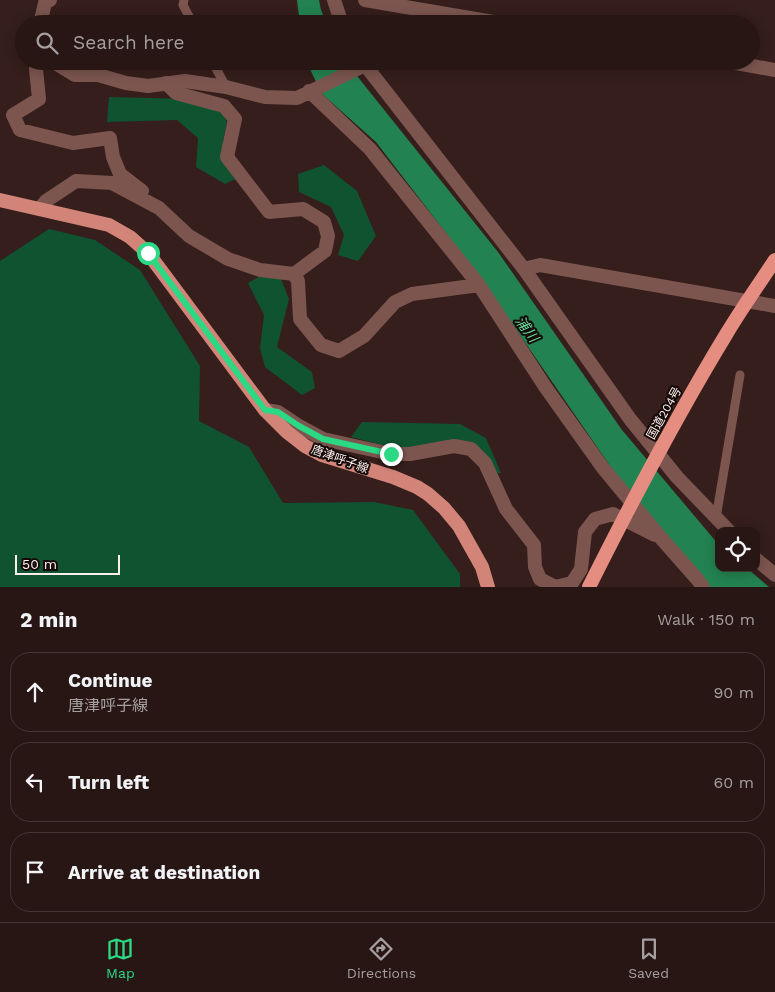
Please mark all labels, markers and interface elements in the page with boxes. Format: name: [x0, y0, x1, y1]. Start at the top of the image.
search box: [15, 15, 760, 70]
icon: search: [33, 29, 61, 57]
text: Search here: [73, 31, 184, 54]
route start: [137, 242, 160, 265]
water label: 浦川: [512, 313, 543, 347]
street label: 国道204号: [644, 384, 684, 442]
street label: 唐津呼子線: [309, 442, 371, 476]
route end: [380, 443, 403, 466]
map controls: [715, 527, 760, 572]
button: locate: [715, 527, 760, 572]
scale bar: [15, 552, 120, 575]
text: 50 m: [22, 556, 57, 572]
text: 2 min: [20, 607, 77, 632]
text: Walk · 150 m: [657, 610, 755, 629]
text: Continue: [68, 669, 152, 692]
icon: ahead: [21, 678, 49, 706]
text: 90 m: [713, 683, 754, 702]
text: 唐津呼子線: [68, 696, 148, 715]
icon: left: [21, 768, 49, 796]
text: Turn left: [68, 771, 149, 794]
text: 60 m: [714, 773, 754, 792]
icon: arrive: [21, 858, 49, 886]
text: Arrive at destination: [68, 861, 260, 884]
tab: Map: [106, 935, 135, 981]
tab: Directions: [347, 935, 416, 981]
tab: Saved: [628, 935, 669, 981]

